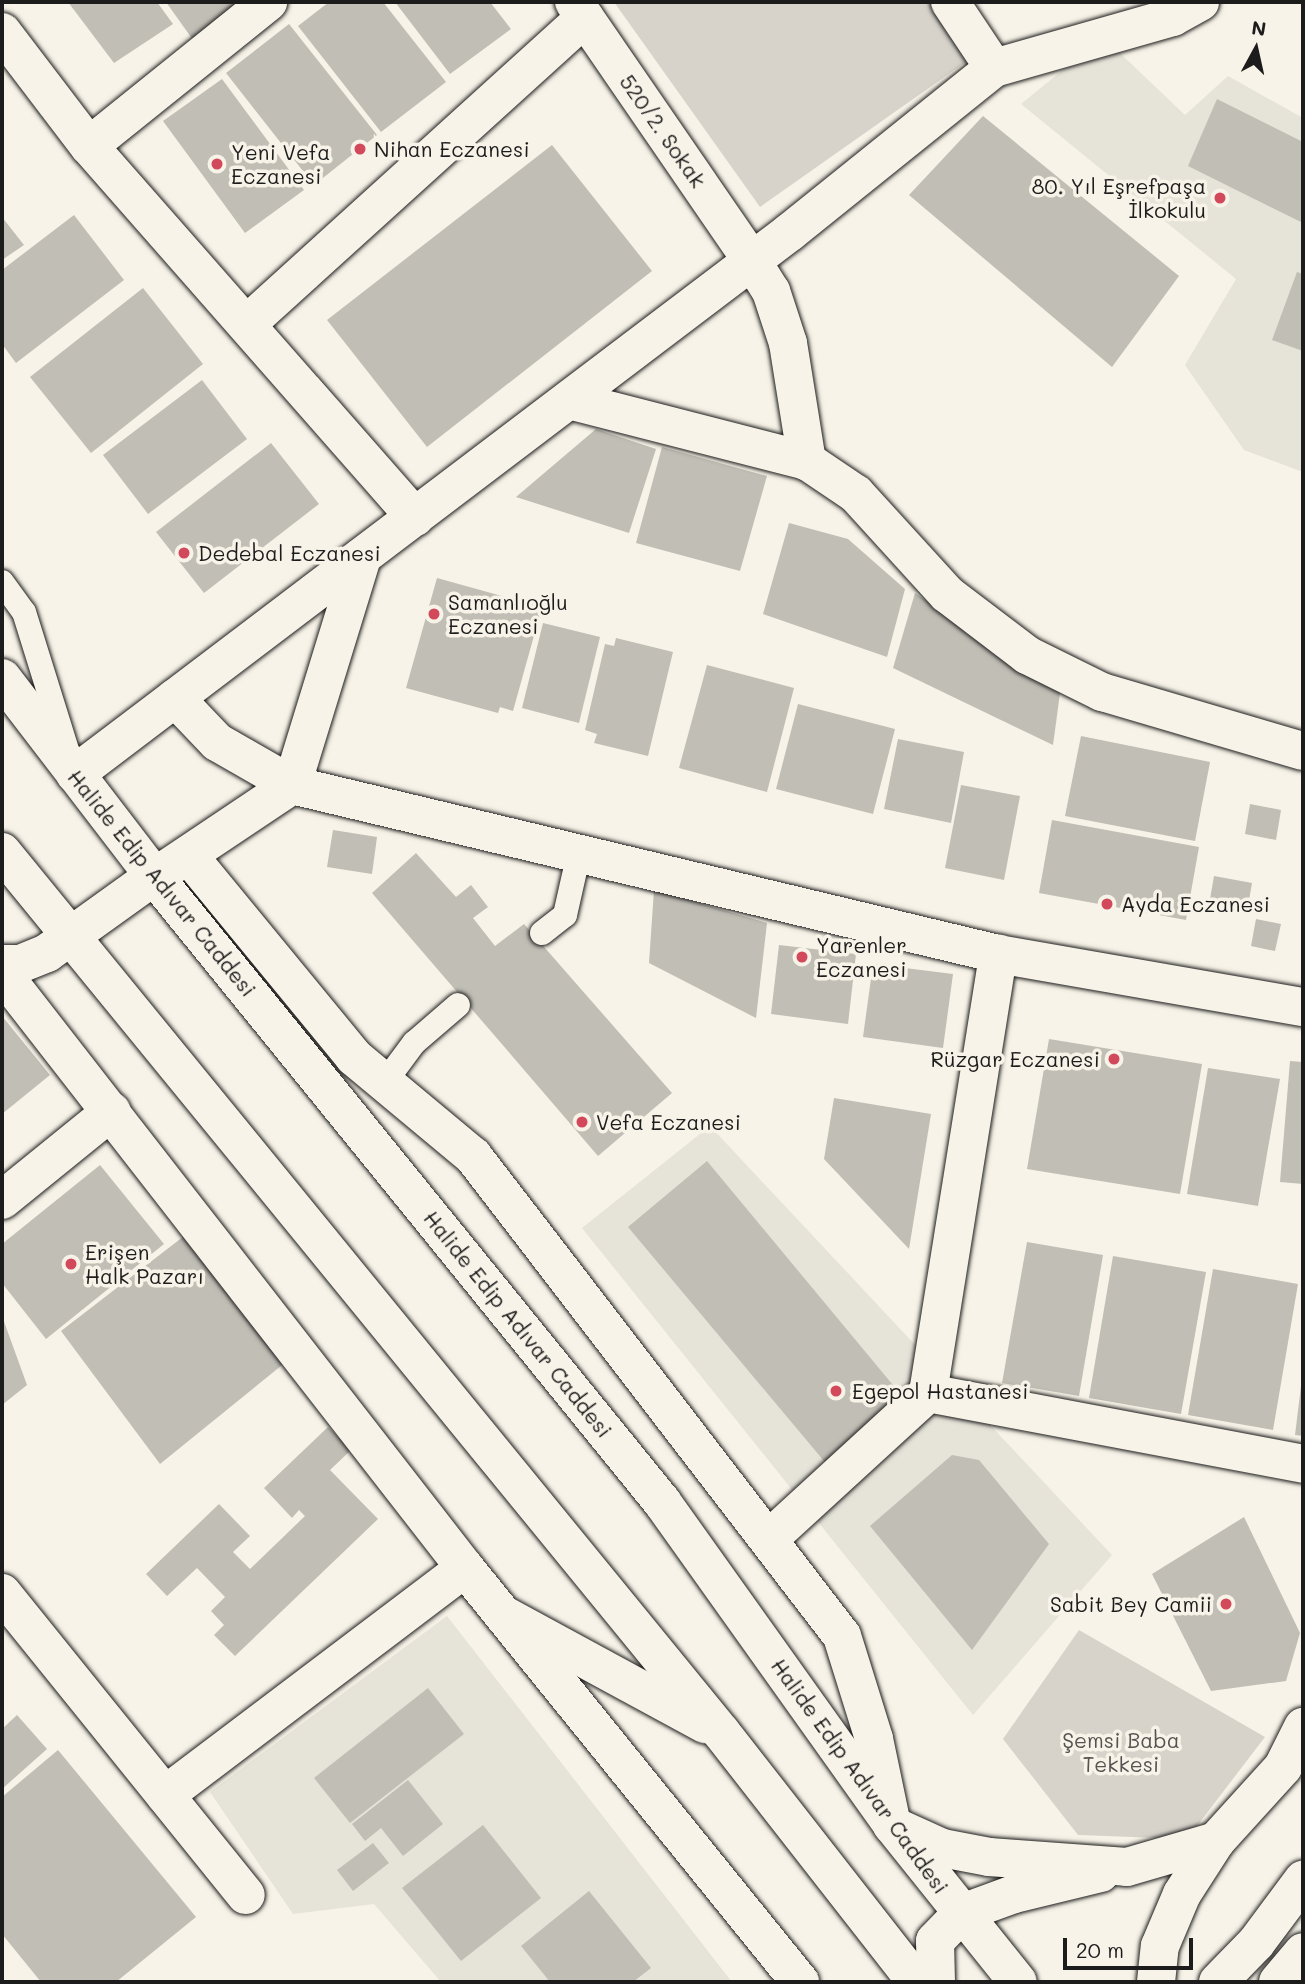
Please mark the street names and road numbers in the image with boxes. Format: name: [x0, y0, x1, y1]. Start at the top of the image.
street label: 520/2. Sokak: [615, 70, 711, 192]
street label: Halide Edip Adıvar Caddesi: [63, 765, 261, 1001]
street label: Halide Edip Adıvar Caddesi: [419, 1206, 617, 1442]
street label: Halide Edip Adıvar Caddesi: [766, 1654, 954, 1898]

